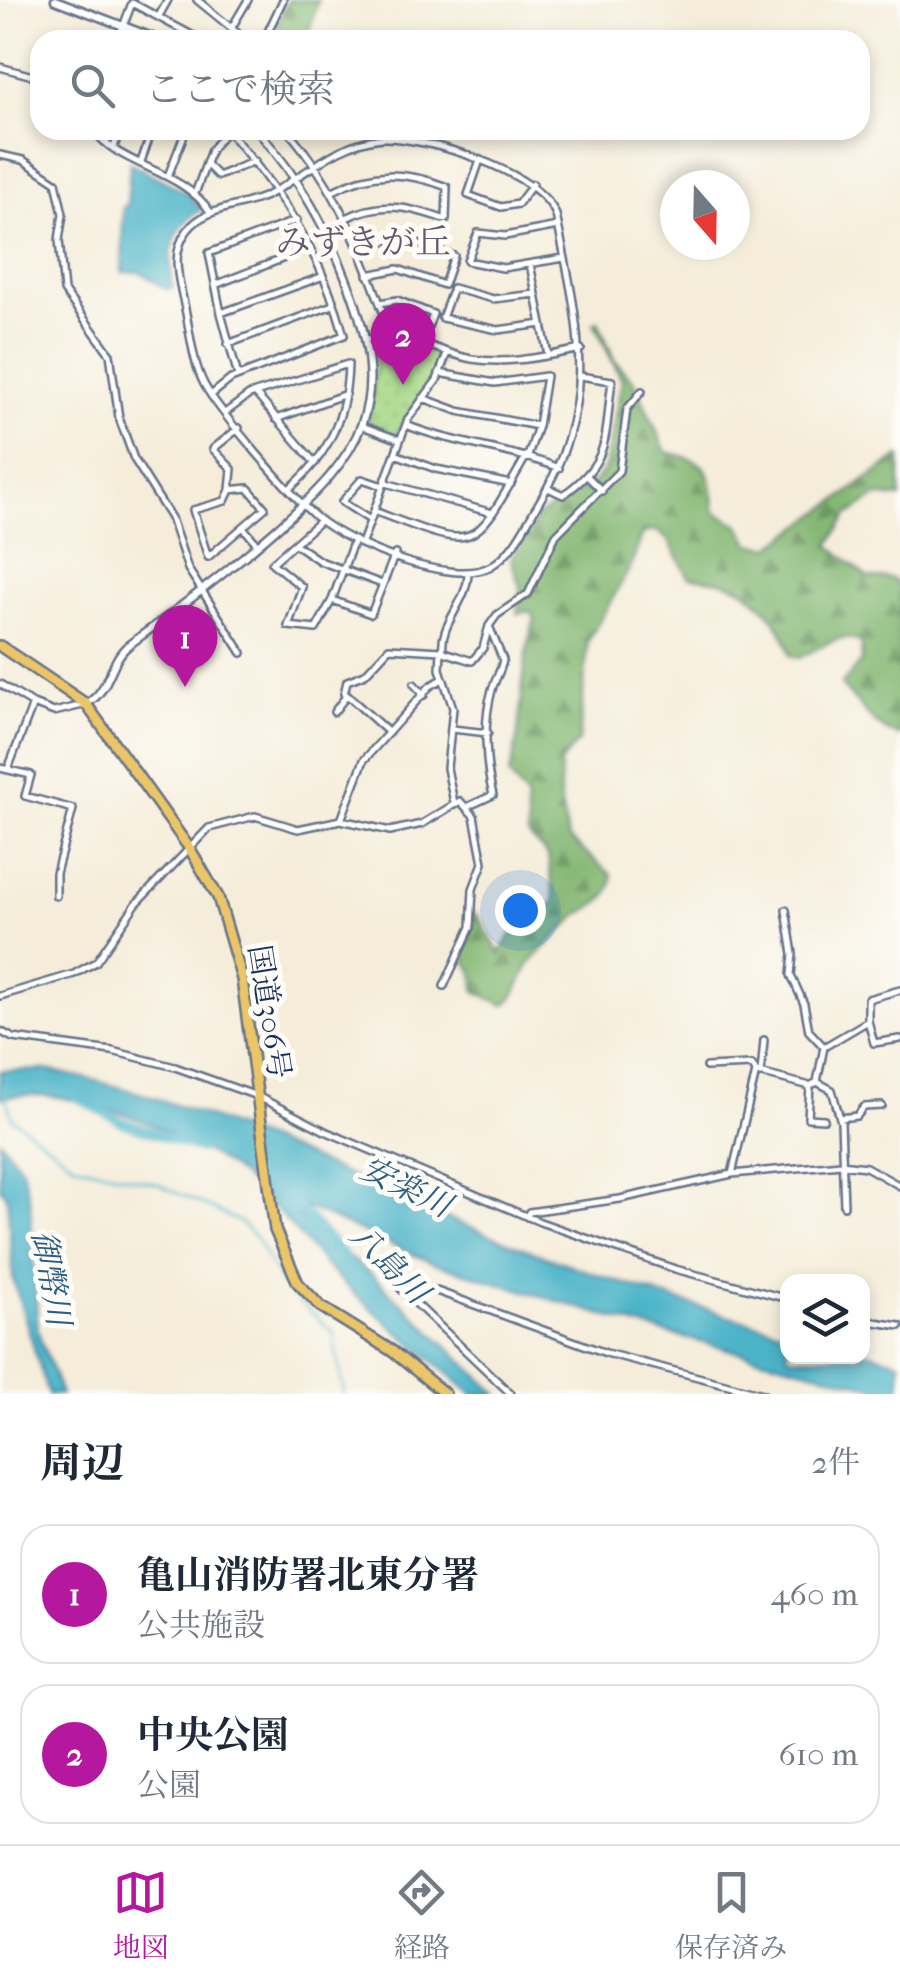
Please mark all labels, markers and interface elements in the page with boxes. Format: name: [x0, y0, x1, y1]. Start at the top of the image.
search box: [30, 30, 870, 140]
icon: search: [65, 58, 120, 113]
text: ここで検索: [145, 67, 335, 112]
north arrow: [660, 170, 750, 260]
district label: みずきが丘: [275, 222, 451, 263]
pin: 2: [370, 302, 436, 385]
pin: 1: [152, 604, 218, 687]
your location: [495, 885, 546, 936]
street label: 国道306号: [241, 943, 297, 1081]
water label: 安楽川: [355, 1149, 460, 1226]
water label: 八島川: [342, 1217, 438, 1313]
water label: 御幣川: [24, 1228, 78, 1331]
map controls: [780, 1274, 870, 1364]
button: layers: [780, 1274, 870, 1364]
text: 周辺: [40, 1439, 124, 1488]
text: 2件: [812, 1444, 860, 1481]
text: 亀山消防署北東分署: [137, 1553, 479, 1598]
text: 1: [69, 1576, 80, 1613]
text: 460 m: [771, 1576, 858, 1613]
text: 公共施設: [137, 1607, 265, 1644]
text: 中央公園: [137, 1713, 289, 1758]
text: 2: [66, 1736, 83, 1773]
text: 610 m: [778, 1736, 858, 1773]
text: 公園: [137, 1767, 201, 1804]
tab: 地図: [113, 1865, 169, 1965]
tab: 経路: [394, 1865, 450, 1965]
tab: 保存済み: [675, 1865, 787, 1965]

